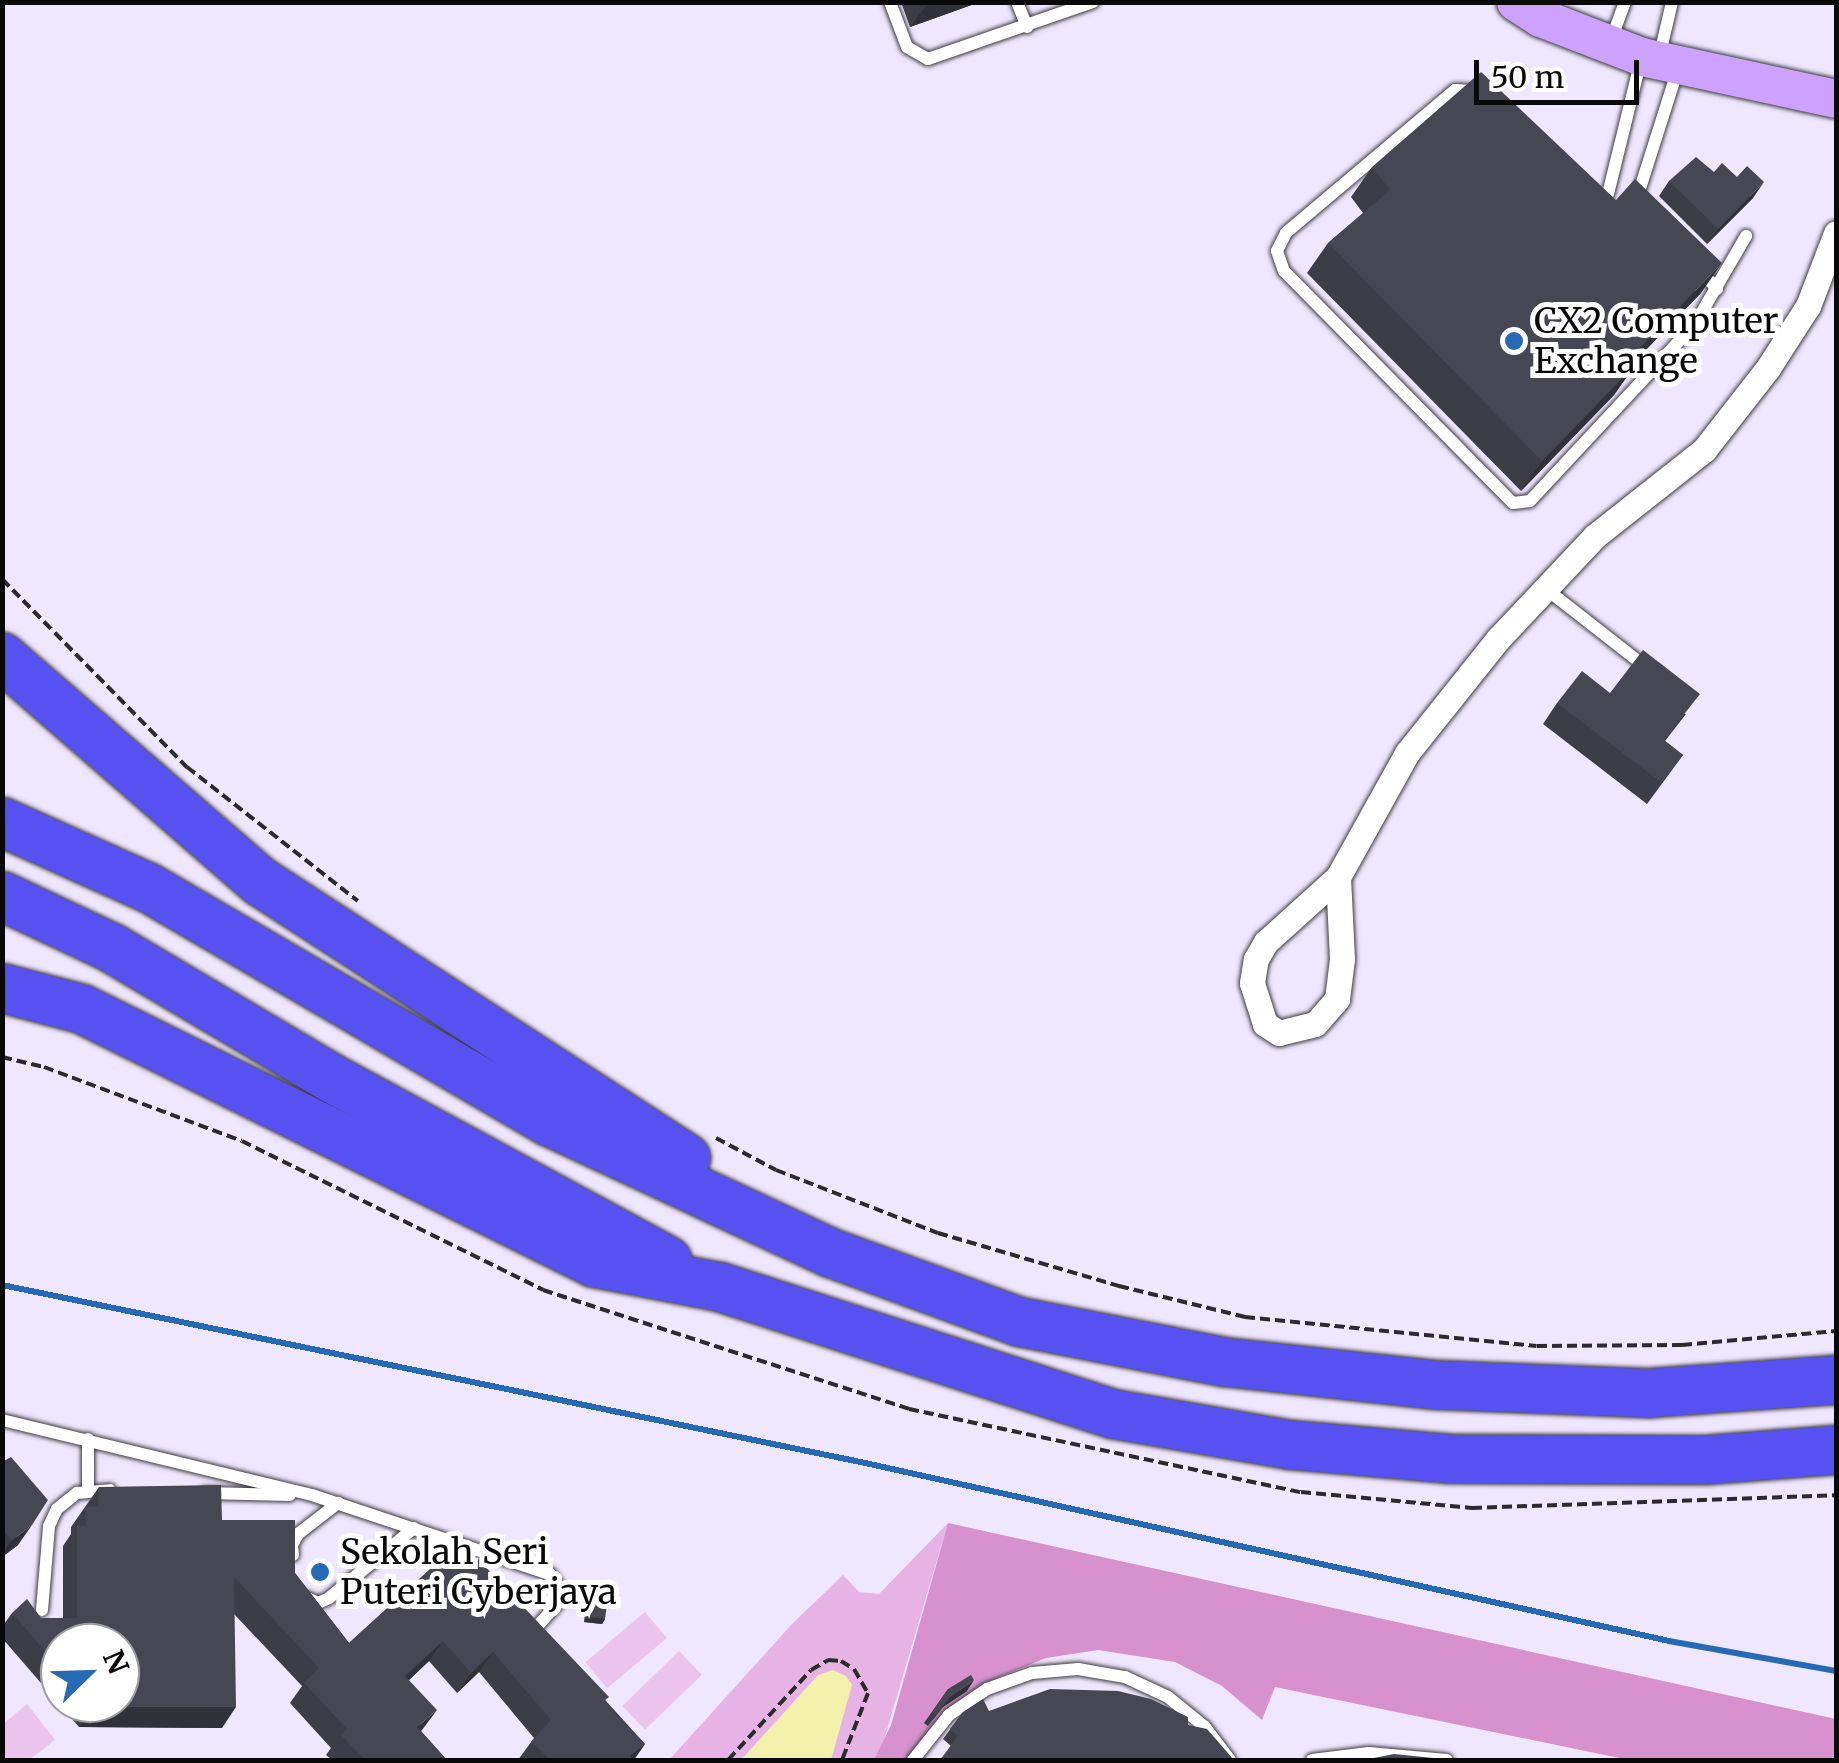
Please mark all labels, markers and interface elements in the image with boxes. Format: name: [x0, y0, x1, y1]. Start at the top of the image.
scale bar: [1479, 40, 1644, 102]
text: 50 m: [1491, 58, 1564, 96]
place label: CX2 Computer Exchange: [1534, 300, 1779, 382]
marker: CX2 Computer Exchange: [1503, 330, 1525, 352]
place label: Sekolah Seri Puteri Cyberjaya: [340, 1531, 617, 1613]
marker: Sekolah Seri Puteri Cyberjaya: [309, 1561, 331, 1583]
north arrow: [40, 1623, 140, 1723]
text: N: [95, 1645, 137, 1679]

